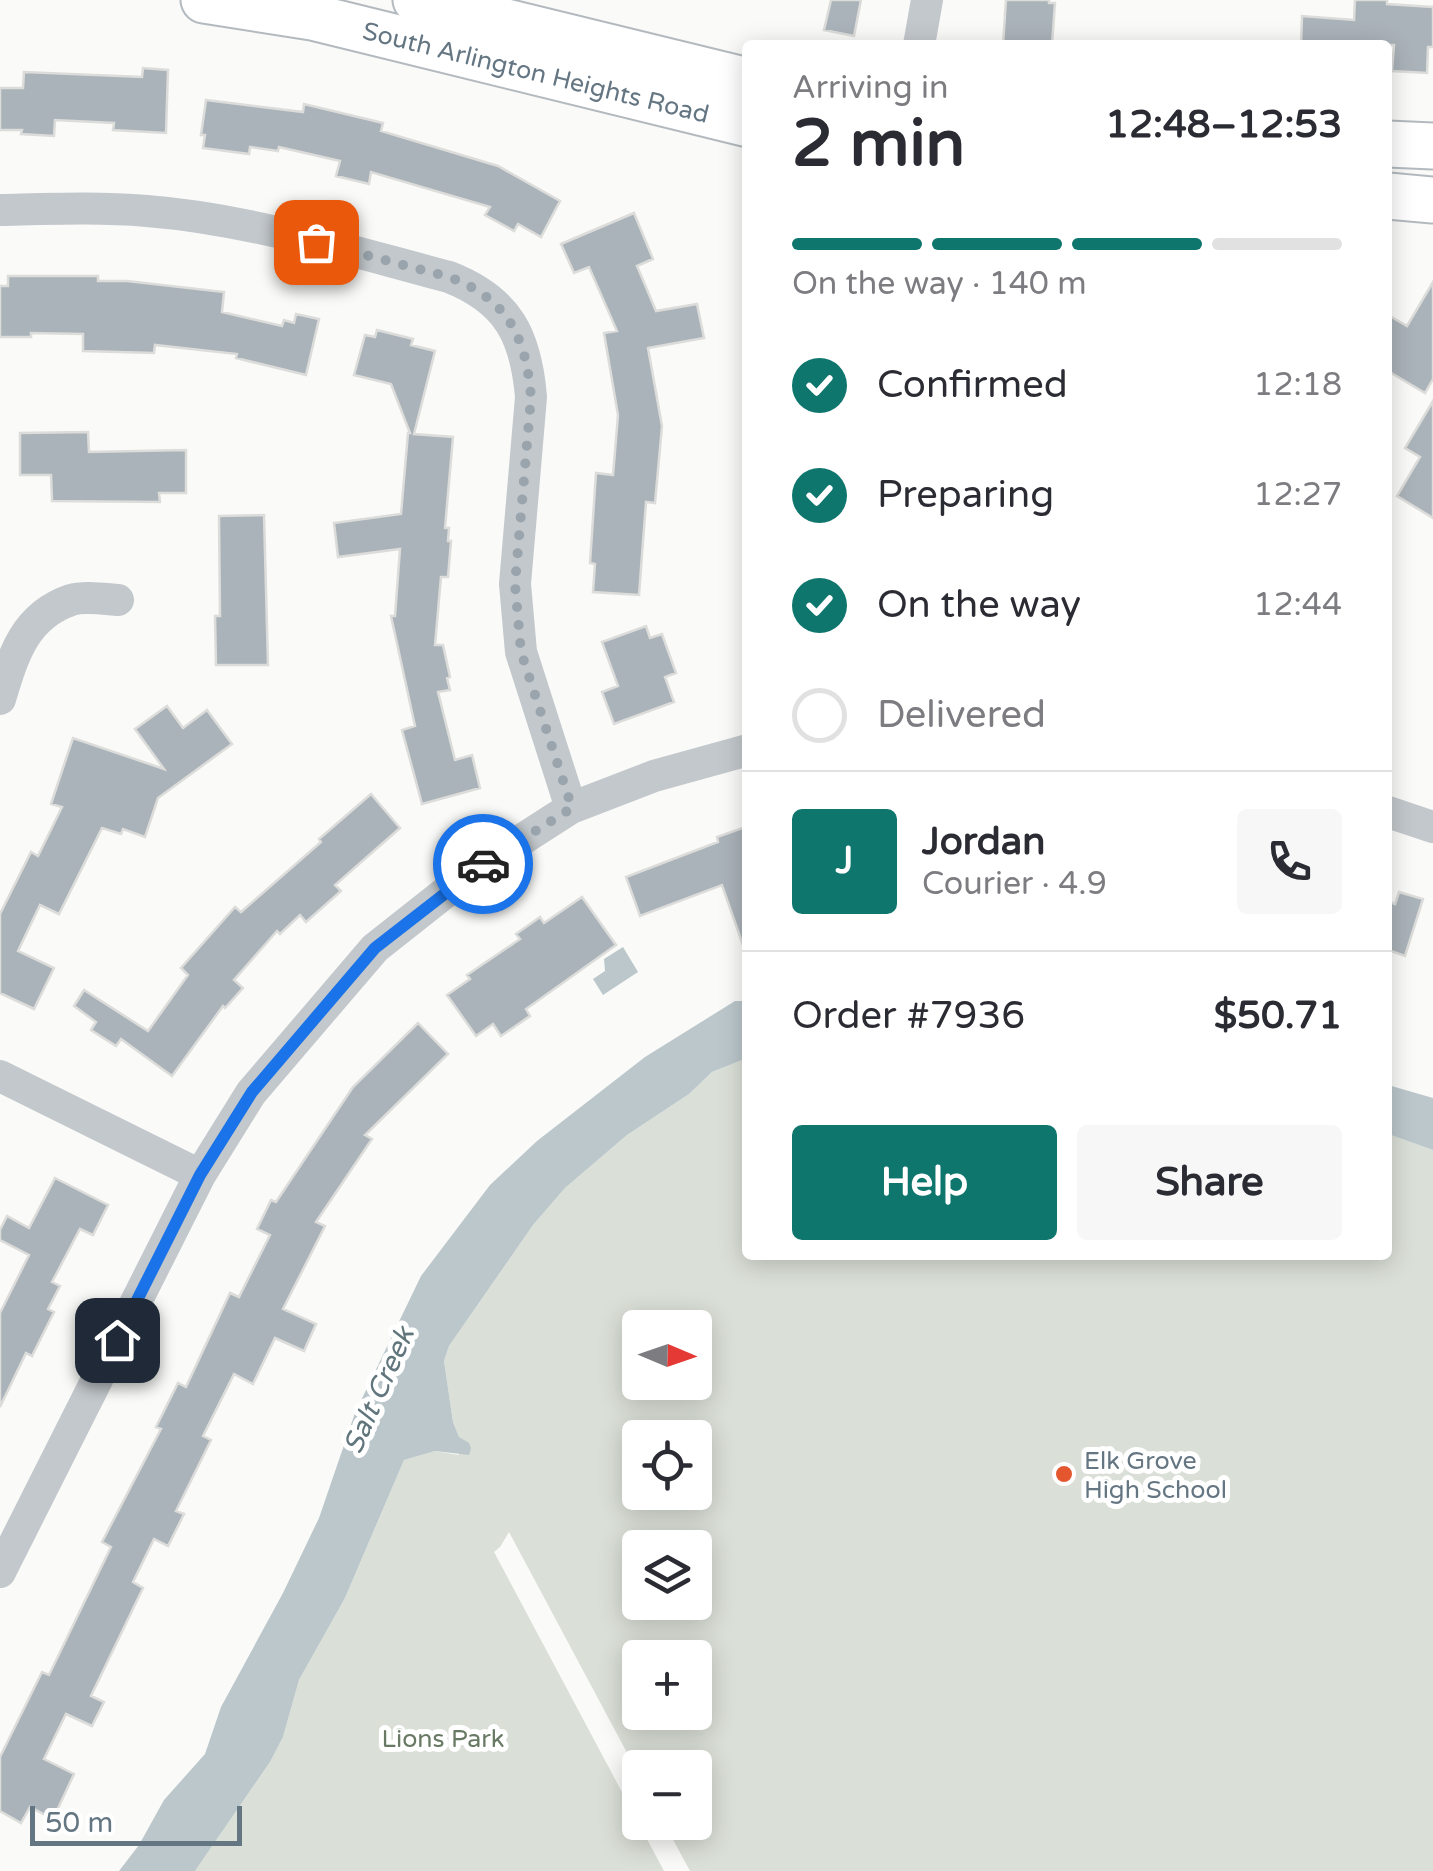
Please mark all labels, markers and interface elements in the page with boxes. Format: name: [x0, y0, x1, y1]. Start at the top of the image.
street label: South Arlington Heights Road: [359, 16, 712, 130]
text: Arriving in: [792, 69, 949, 107]
text: 12:48–12:53: [1105, 102, 1342, 148]
text: 2 min: [792, 105, 965, 184]
pin: [274, 200, 359, 285]
icon: bag: [289, 215, 344, 270]
text: On the way · 140 m: [792, 265, 1087, 303]
icon: check: [792, 358, 847, 413]
text: Confirmed: [877, 362, 1068, 408]
text: 12:18: [1253, 366, 1342, 404]
icon: check: [792, 468, 847, 523]
text: Preparing: [877, 472, 1054, 518]
text: 12:27: [1253, 476, 1342, 514]
icon: check: [792, 578, 847, 633]
text: On the way: [877, 582, 1081, 628]
text: 12:44: [1253, 586, 1342, 624]
text: Delivered: [877, 692, 1046, 738]
button: phone: [1237, 809, 1342, 914]
courier: [433, 814, 533, 914]
text: Jordan: [922, 819, 1045, 865]
icon: car: [456, 837, 511, 892]
text: J: [836, 838, 853, 884]
text: Courier · 4.9: [922, 865, 1107, 903]
text: Order #7936: [792, 993, 1025, 1039]
text: $50.71: [1214, 993, 1342, 1039]
button: Help: [792, 1125, 1057, 1240]
button: Share: [1077, 1125, 1342, 1240]
pin: [75, 1298, 160, 1383]
north arrow: [622, 1310, 712, 1400]
map controls: [622, 1310, 712, 1840]
icon: home: [90, 1313, 145, 1368]
water label: Salt Creek: [336, 1320, 422, 1459]
button: locate: [622, 1420, 712, 1510]
place label: Elk Grove High School: [1084, 1446, 1227, 1505]
marker: Elk Grove High School: [1053, 1463, 1075, 1485]
button: layers: [622, 1530, 712, 1620]
button: +: [622, 1640, 712, 1730]
park label: Lions Park: [382, 1724, 504, 1754]
button: −: [622, 1750, 712, 1840]
scale bar: [30, 1801, 242, 1846]
text: 50 m: [45, 1806, 113, 1840]

